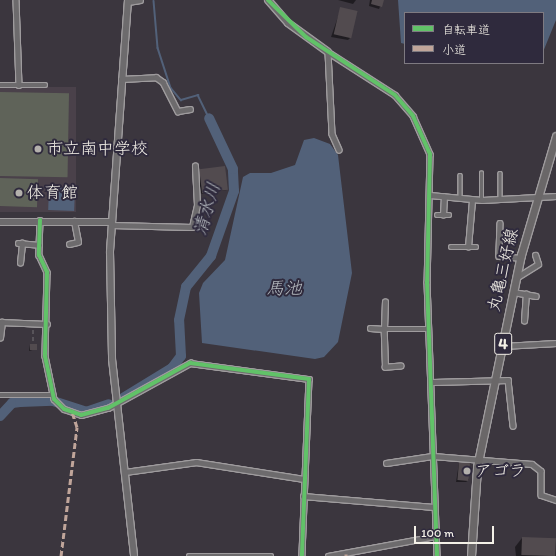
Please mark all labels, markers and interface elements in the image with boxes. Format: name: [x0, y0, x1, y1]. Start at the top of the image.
legend: [404, 12, 544, 64]
text: 自転車道: [442, 23, 490, 37]
text: 小道: [442, 43, 466, 57]
place label: 市立南中学校: [46, 139, 148, 159]
marker: 市立南中学校: [33, 144, 43, 154]
water label: 清水川: [189, 180, 225, 238]
place label: 体育館: [27, 183, 78, 203]
marker: 体育館: [14, 188, 24, 198]
street label: 丸亀三好線: [484, 226, 522, 314]
water label: 馬池: [266, 277, 302, 299]
road number: 4: [494, 330, 512, 358]
place label: アゴラ: [475, 461, 526, 481]
marker: アゴラ: [462, 466, 472, 476]
scale bar: [416, 518, 496, 544]
text: 100 m: [421, 526, 454, 540]

